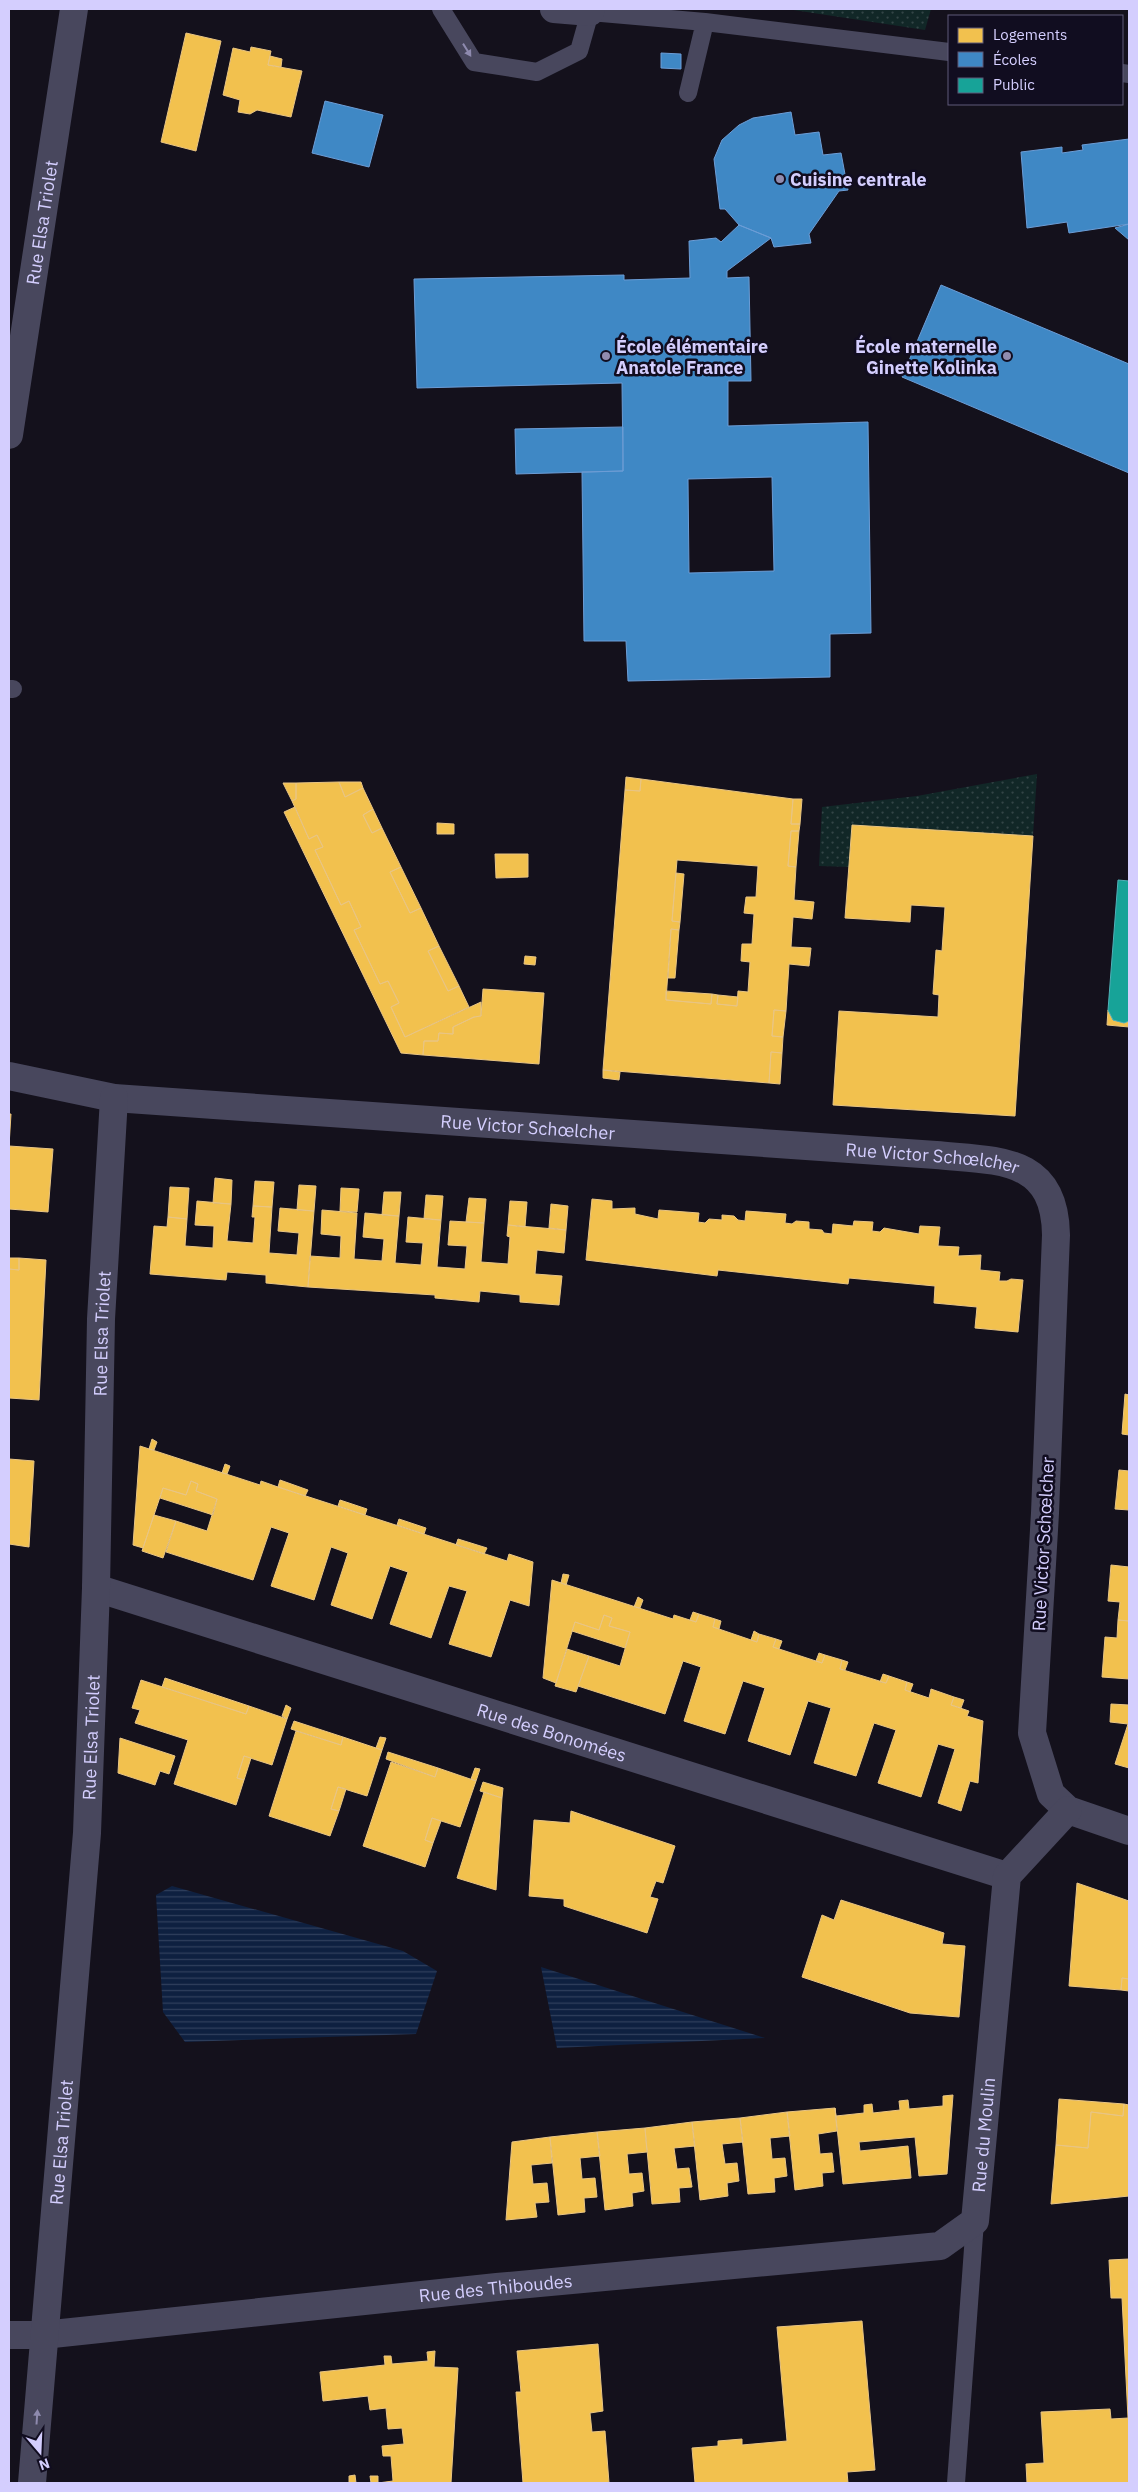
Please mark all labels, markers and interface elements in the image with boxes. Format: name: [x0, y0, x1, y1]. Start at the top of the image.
legend: [948, 15, 1123, 105]
text: Logements: [993, 25, 1067, 44]
one-way arrow: [462, 43, 471, 57]
text: Écoles: [993, 50, 1037, 69]
text: Public: [993, 75, 1035, 94]
street label: Rue Elsa Triolet: [21, 159, 62, 286]
place label: Cuisine centrale: [790, 168, 927, 191]
marker: Cuisine centrale: [774, 173, 786, 185]
place label: École élémentaire Anatole France: [616, 334, 768, 379]
place label: École maternelle Ginette Kolinka: [855, 334, 997, 379]
marker: École élémentaire Anatole France: [600, 350, 612, 362]
marker: École maternelle Ginette Kolinka: [1001, 350, 1013, 362]
street label: Rue Victor Schœlcher: [440, 1109, 616, 1144]
street label: Rue Victor Schœlcher: [845, 1137, 1023, 1179]
street label: Rue Elsa Triolet: [88, 1270, 115, 1397]
street label: Rue Victor Schœlcher: [1027, 1456, 1059, 1632]
street label: Rue Elsa Triolet: [77, 1674, 104, 1801]
street label: Rue des Bonomées: [474, 1698, 629, 1767]
street label: Rue du Moulin: [966, 2076, 1000, 2193]
street label: Rue Elsa Triolet: [44, 2079, 78, 2206]
street label: Rue des Thiboudes: [418, 2269, 573, 2307]
one-way arrow: [33, 2409, 41, 2425]
north arrow: [15, 2427, 65, 2477]
text: N: [37, 2454, 52, 2474]

